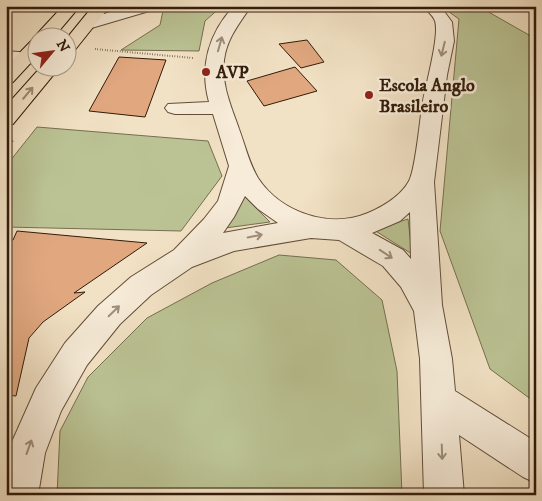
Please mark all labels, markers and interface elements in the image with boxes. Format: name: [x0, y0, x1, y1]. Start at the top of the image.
north arrow: [28, 28, 78, 78]
one-way arrow: [215, 36, 225, 52]
text: N: [52, 37, 73, 56]
one-way arrow: [438, 41, 447, 57]
place label: AVP: [215, 62, 249, 84]
marker: AVP: [200, 66, 212, 78]
place label: Escola Anglo Brasileiro: [379, 75, 475, 118]
one-way arrow: [22, 87, 34, 100]
marker: Escola Anglo Brasileiro: [363, 89, 375, 101]
one-way arrow: [246, 231, 262, 240]
one-way arrow: [378, 249, 392, 259]
one-way arrow: [108, 305, 120, 317]
one-way arrow: [25, 440, 34, 456]
one-way arrow: [437, 444, 447, 460]

